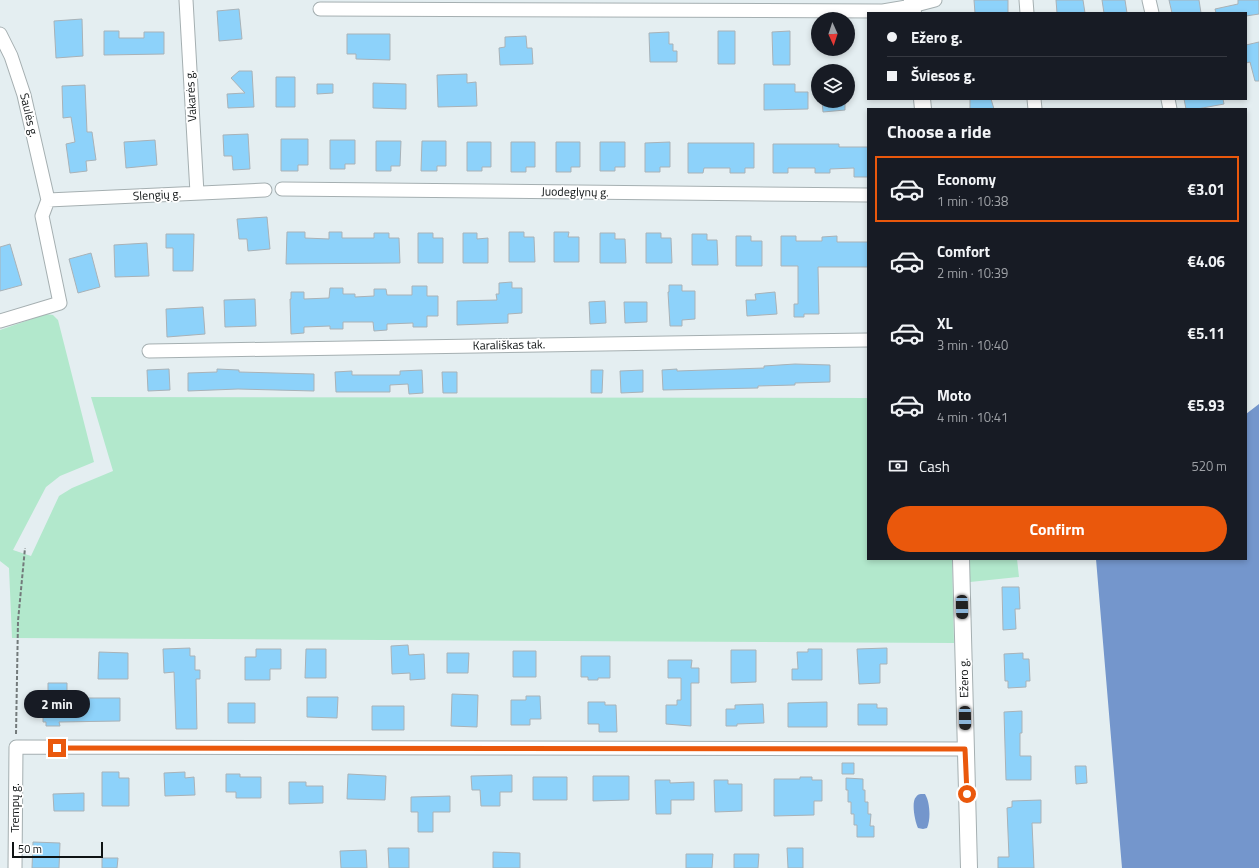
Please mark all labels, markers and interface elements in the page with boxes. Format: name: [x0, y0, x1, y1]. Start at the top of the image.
north arrow: [811, 12, 855, 56]
map controls: [811, 12, 855, 108]
text: Ežero g.: [911, 26, 962, 49]
button: layers: [811, 64, 855, 108]
text: Šviesos g.: [911, 64, 975, 87]
street label: Vakarės g.: [180, 70, 201, 122]
street label: Saulės g.: [15, 91, 44, 139]
text: Choose a ride: [887, 118, 991, 145]
text: Economy: [937, 168, 996, 191]
icon: car: [889, 171, 925, 207]
text: €3.01: [1188, 178, 1225, 201]
street label: Juodeglynų g.: [541, 181, 609, 202]
street label: Slengių g.: [132, 184, 182, 205]
text: 1 min · 10:38: [937, 191, 1008, 211]
text: Comfort: [937, 240, 990, 263]
icon: car: [889, 243, 925, 279]
text: €4.06: [1188, 250, 1225, 273]
text: 2 min · 10:39: [937, 263, 1008, 283]
text: XL: [937, 312, 953, 335]
icon: car: [889, 315, 925, 351]
text: €5.11: [1188, 322, 1225, 345]
street label: Karališkas tak.: [473, 334, 545, 355]
text: 3 min · 10:40: [937, 335, 1008, 355]
text: Moto: [937, 384, 971, 407]
icon: car: [889, 387, 925, 423]
text: €5.93: [1188, 394, 1225, 417]
text: 4 min · 10:41: [937, 407, 1008, 427]
icon: cash: [887, 455, 909, 477]
text: Cash: [919, 455, 950, 478]
text: 520 m: [1191, 456, 1227, 476]
button: Confirm: [887, 506, 1227, 552]
car: [956, 595, 968, 619]
street label: Ežero g.: [954, 658, 973, 698]
callout: 2 min: [24, 690, 90, 718]
text: 2 min: [41, 694, 73, 714]
car: [959, 706, 971, 730]
route end: [48, 739, 66, 757]
street label: Trempų g.: [5, 783, 24, 833]
route start: [958, 785, 976, 803]
scale bar: [12, 840, 103, 859]
text: 50 m: [18, 841, 42, 857]

